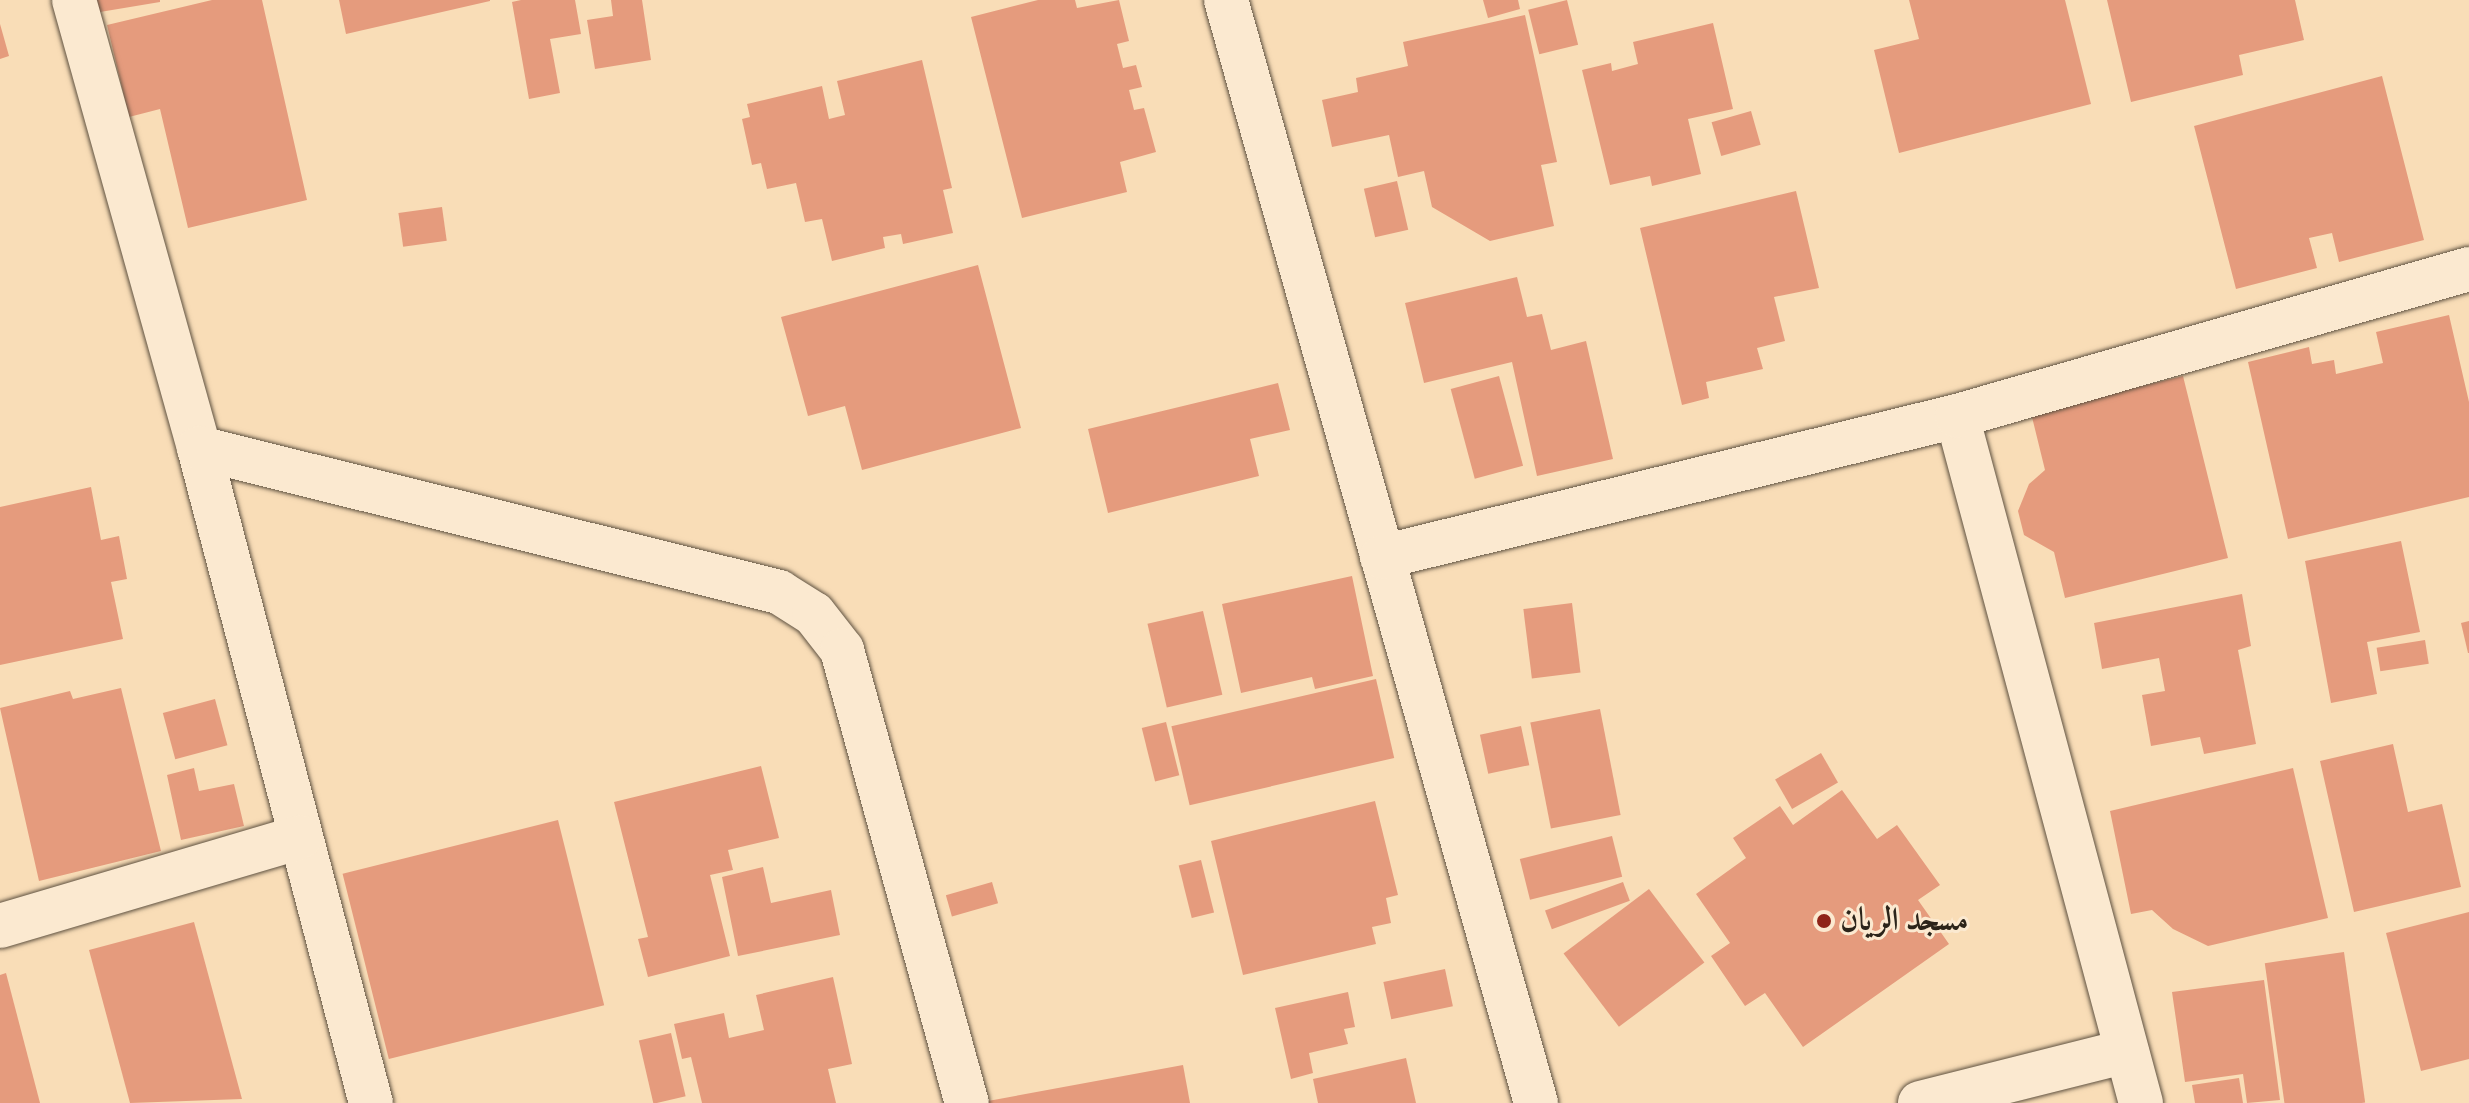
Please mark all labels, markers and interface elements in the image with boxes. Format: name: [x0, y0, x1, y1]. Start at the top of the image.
place label: مسجد الريان: [1840, 902, 1968, 940]
marker: مسجد الريان: [1815, 912, 1833, 930]

